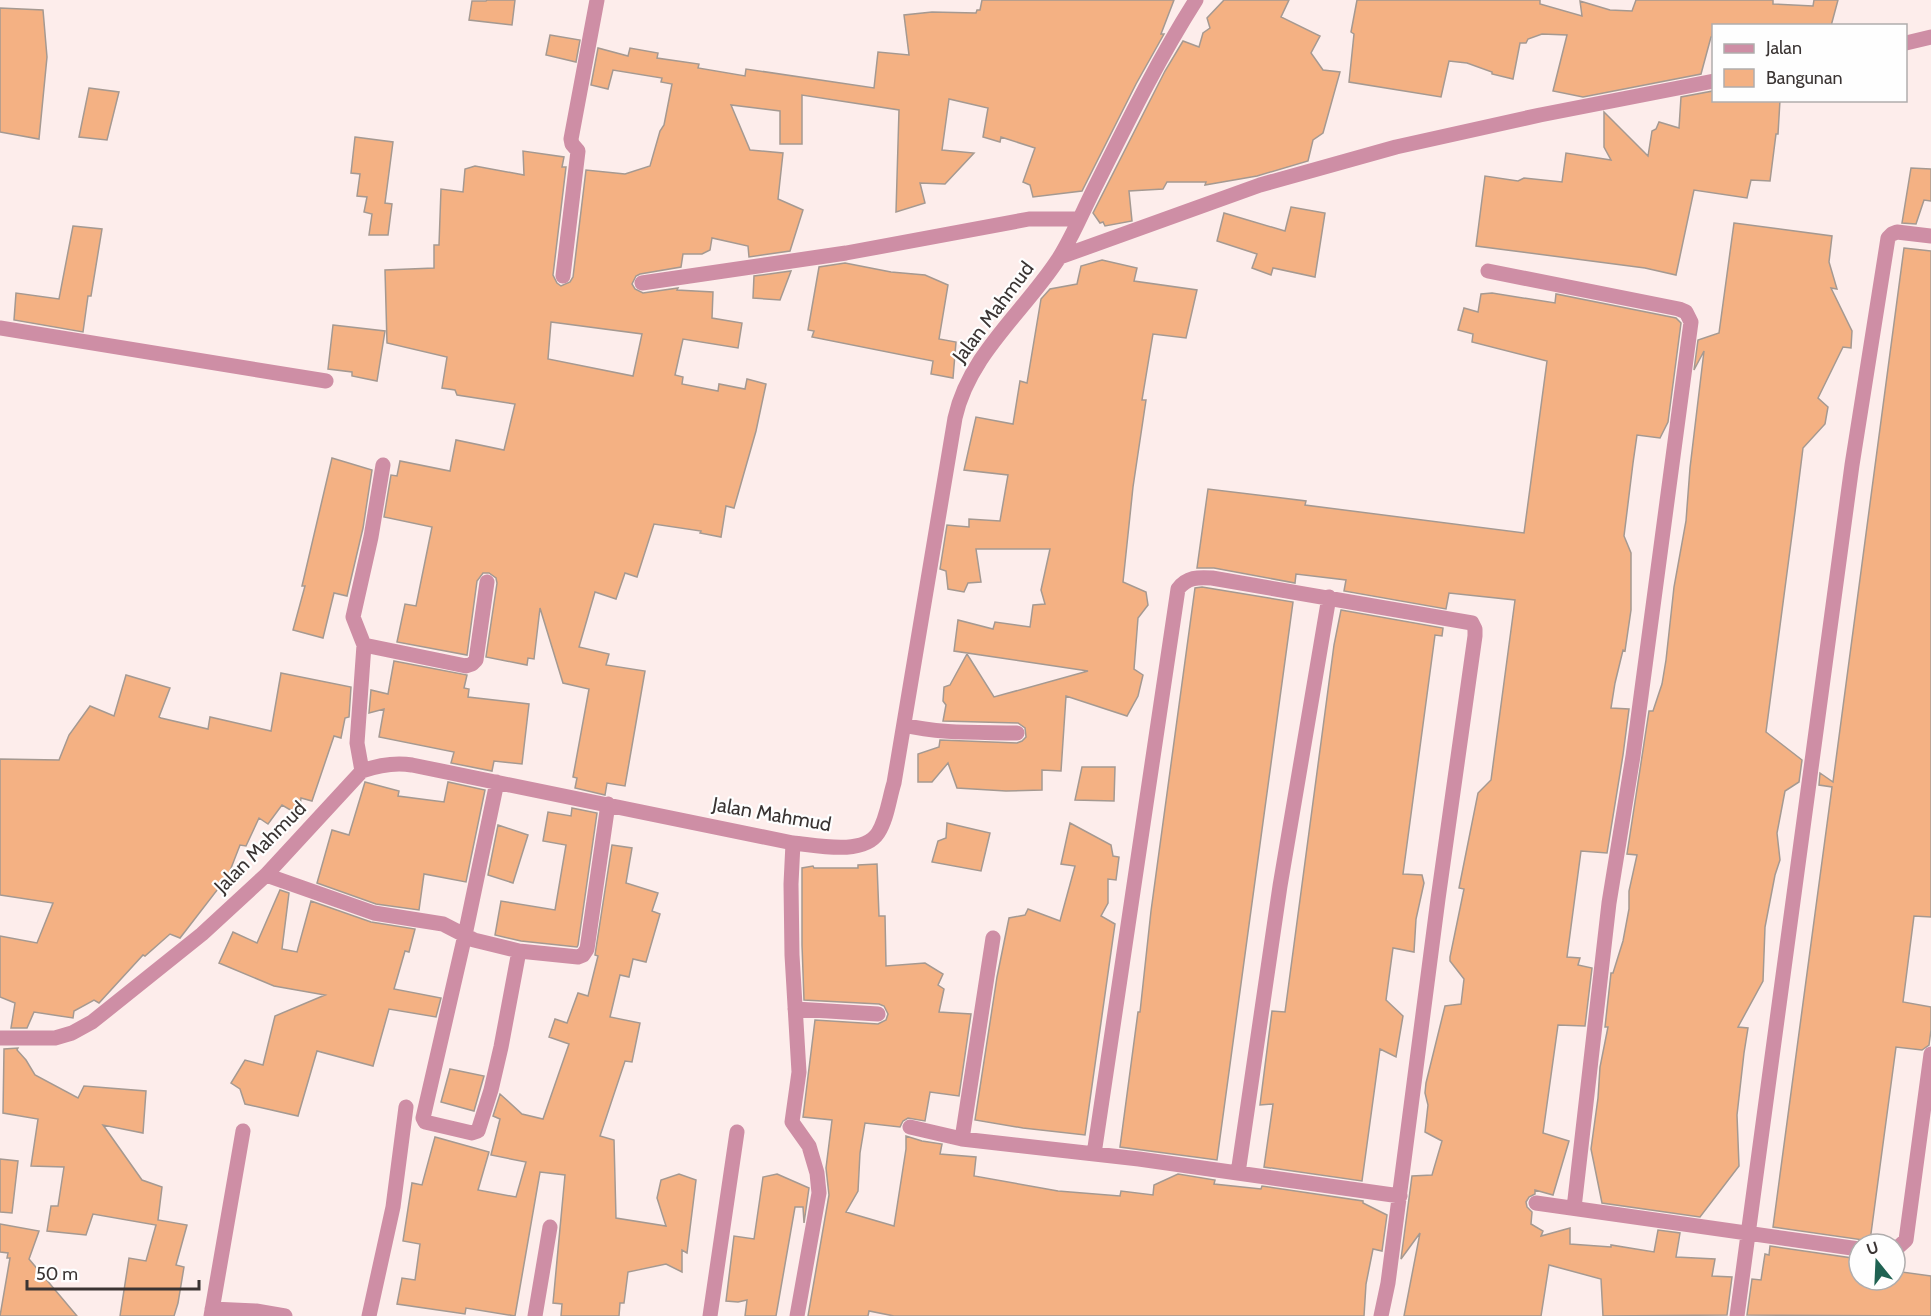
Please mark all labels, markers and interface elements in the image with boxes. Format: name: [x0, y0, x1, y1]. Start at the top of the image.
legend: [1712, 24, 1907, 102]
text: Jalan: [1765, 37, 1802, 59]
text: Bangunan: [1766, 67, 1843, 89]
street label: Jalan Mahmud: [947, 257, 1039, 368]
street label: Jalan Mahmud: [710, 792, 833, 836]
street label: Jalan Mahmud: [208, 796, 311, 899]
north arrow: [1847, 1232, 1907, 1292]
text: U: [1864, 1237, 1881, 1259]
scale bar: [27, 1253, 200, 1291]
text: 50 m: [36, 1263, 78, 1285]

